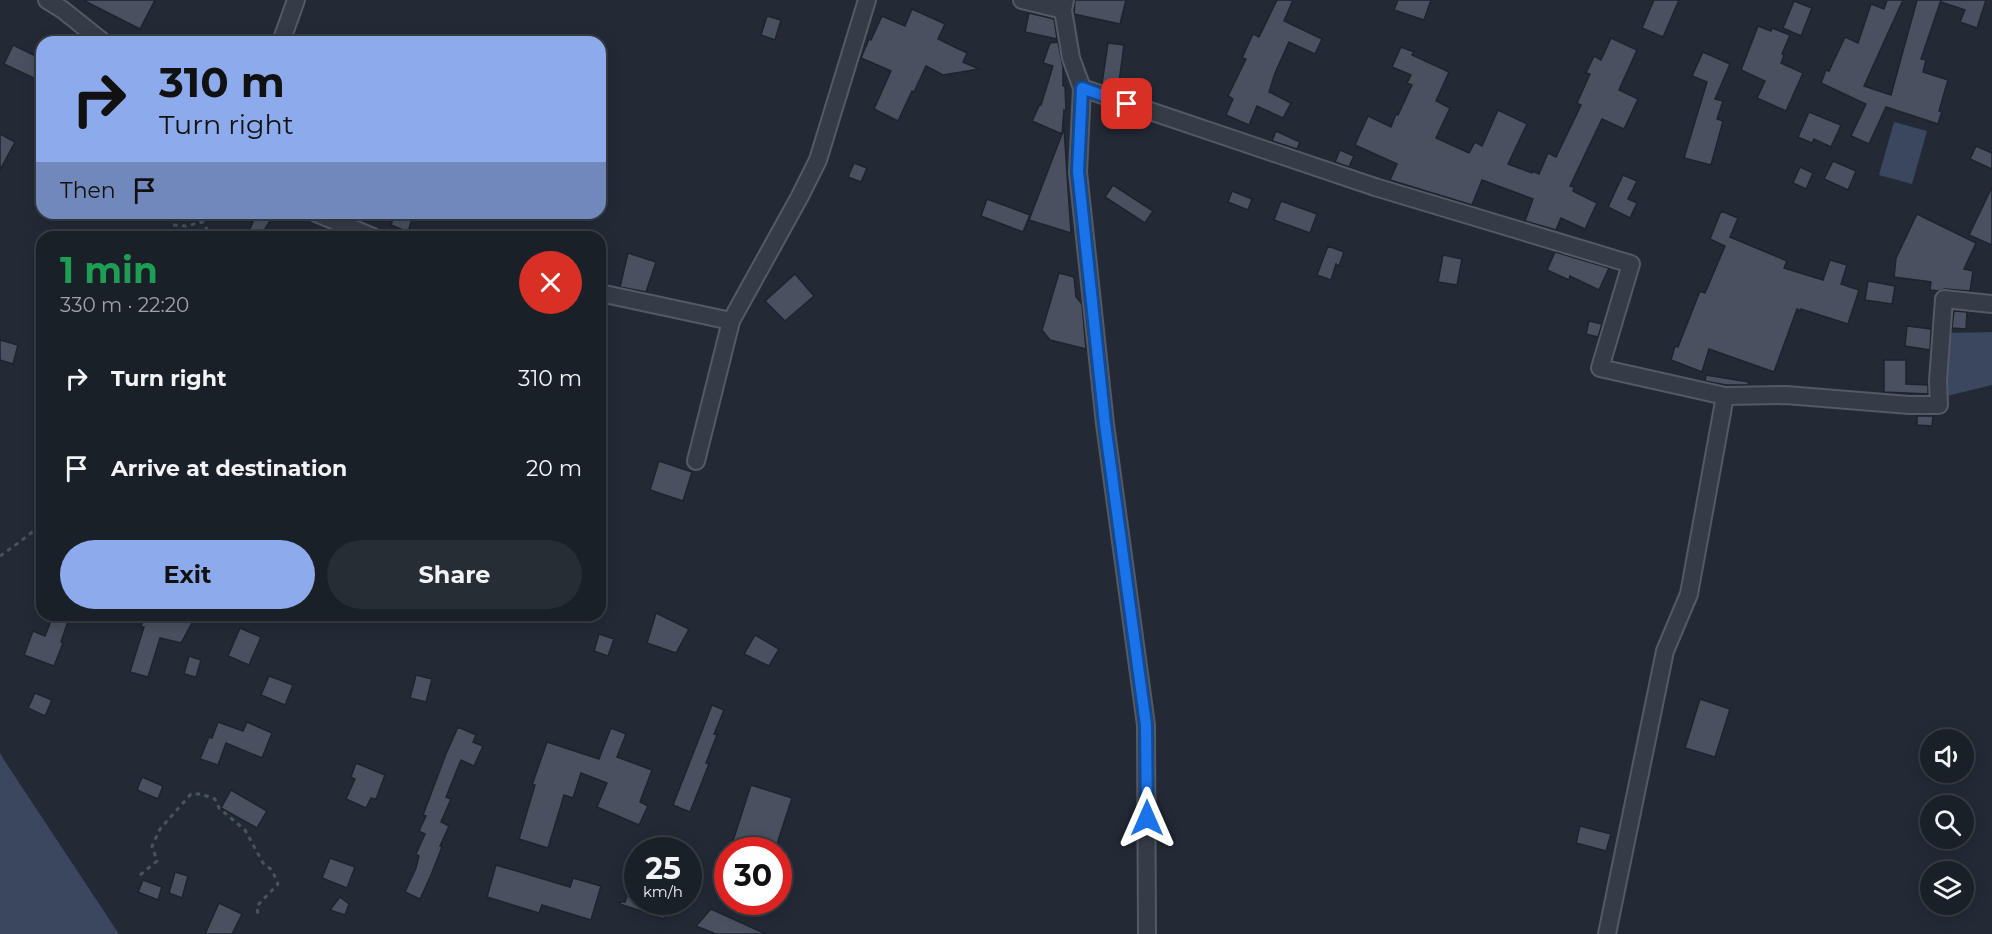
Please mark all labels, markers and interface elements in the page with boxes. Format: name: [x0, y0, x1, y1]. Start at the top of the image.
text: 310 m: [159, 56, 285, 108]
icon: right: [60, 60, 138, 138]
pin: [1101, 78, 1152, 129]
icon: arrive: [1110, 87, 1143, 120]
text: Turn right: [159, 108, 294, 141]
icon: arrive: [128, 174, 161, 207]
text: Then: [60, 177, 116, 204]
text: 1 min: [60, 248, 158, 292]
button: close: [519, 251, 582, 314]
text: 330 m · 22:20: [60, 293, 189, 317]
icon: right: [60, 362, 93, 395]
text: Turn right: [111, 365, 226, 392]
text: 310 m: [518, 365, 582, 392]
icon: arrive: [60, 452, 93, 485]
text: Arrive at destination: [111, 455, 347, 482]
text: 20 m: [526, 455, 582, 482]
button: Exit: [60, 540, 315, 609]
button: Share: [327, 540, 582, 609]
map controls: [1920, 729, 1974, 915]
button: sound: [1920, 729, 1974, 783]
position arrow: [1115, 786, 1179, 850]
button: search: [1920, 795, 1974, 849]
speed limit sign: 30: [714, 837, 792, 915]
text: 25: [645, 850, 681, 887]
button: layers: [1920, 861, 1974, 915]
text: km/h: [643, 882, 683, 901]

